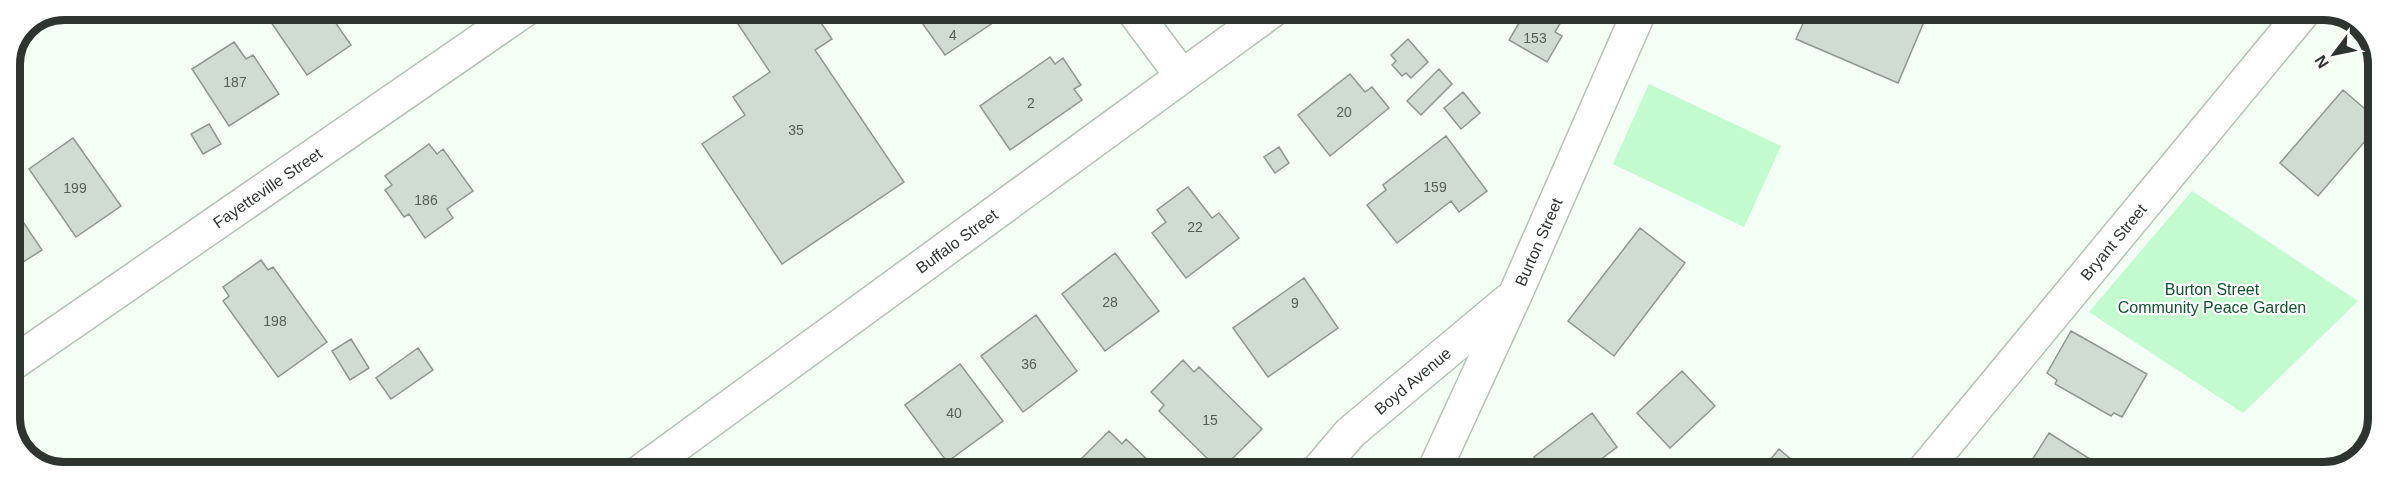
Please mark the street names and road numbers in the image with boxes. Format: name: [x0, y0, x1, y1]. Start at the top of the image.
street label: Fayetteville Street: [210, 144, 325, 231]
street label: Burton Street: [1512, 195, 1565, 288]
street label: Bryant Street: [2077, 200, 2150, 283]
street label: Buffalo Street: [913, 205, 1001, 276]
street label: Boyd Avenue: [1371, 344, 1454, 417]

